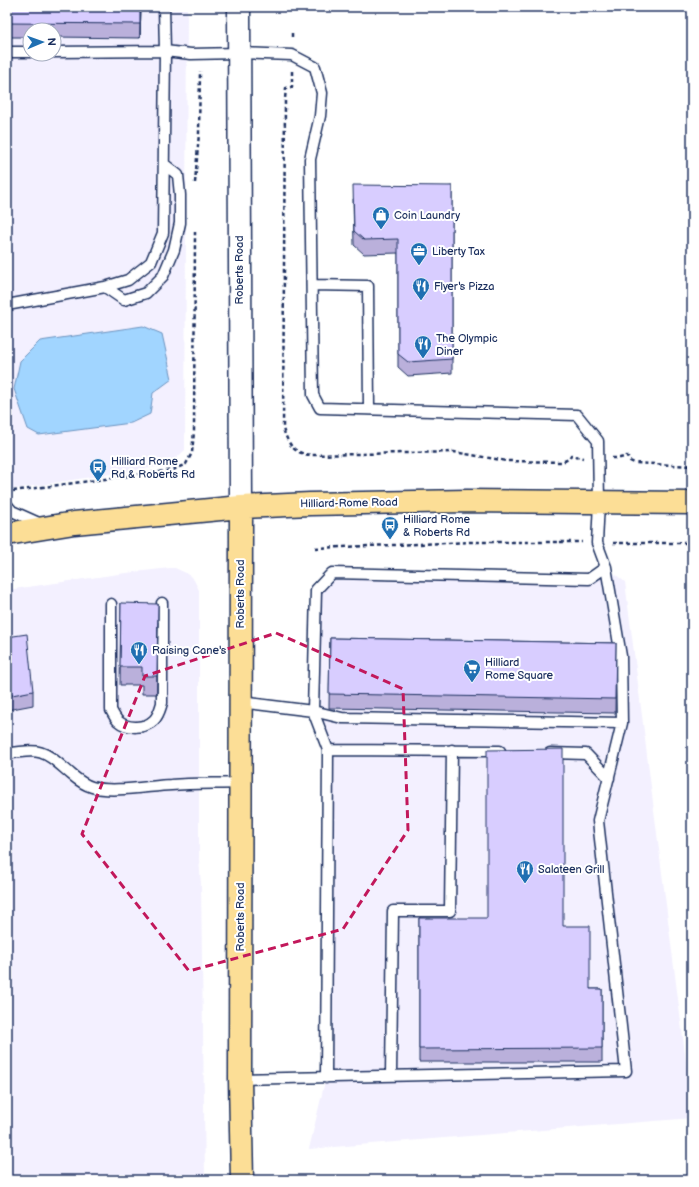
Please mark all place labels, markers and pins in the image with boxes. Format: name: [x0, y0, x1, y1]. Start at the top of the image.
shop icon: Coin Laundry: [371, 205, 391, 230]
place label: Coin Laundry: [394, 209, 460, 222]
office icon: Liberty Tax: [409, 241, 429, 266]
place label: Liberty Tax: [432, 245, 485, 258]
restaurant icon: Flyer's Pizza: [411, 276, 431, 301]
place label: Flyer's Pizza: [434, 280, 494, 293]
place label: The Olympic Diner: [436, 332, 498, 358]
restaurant icon: The Olympic Diner: [413, 334, 433, 359]
place label: Hilliard Rome Rd & Roberts Rd: [111, 455, 195, 481]
bus stop icon: Hilliard Rome Rd & Roberts Rd: [88, 457, 108, 482]
place label: Hilliard Rome & Roberts Rd: [403, 513, 471, 539]
bus stop icon: Hilliard Rome & Roberts Rd: [380, 515, 400, 540]
restaurant icon: Raising Cane's: [129, 640, 149, 665]
place label: Raising Cane's: [152, 644, 227, 657]
place label: Hilliard Rome Square: [485, 656, 554, 682]
supermarket icon: Hilliard Rome Square: [462, 658, 482, 683]
restaurant icon: Salateen Grill: [515, 859, 535, 884]
place label: Salateen Grill: [538, 863, 604, 876]

